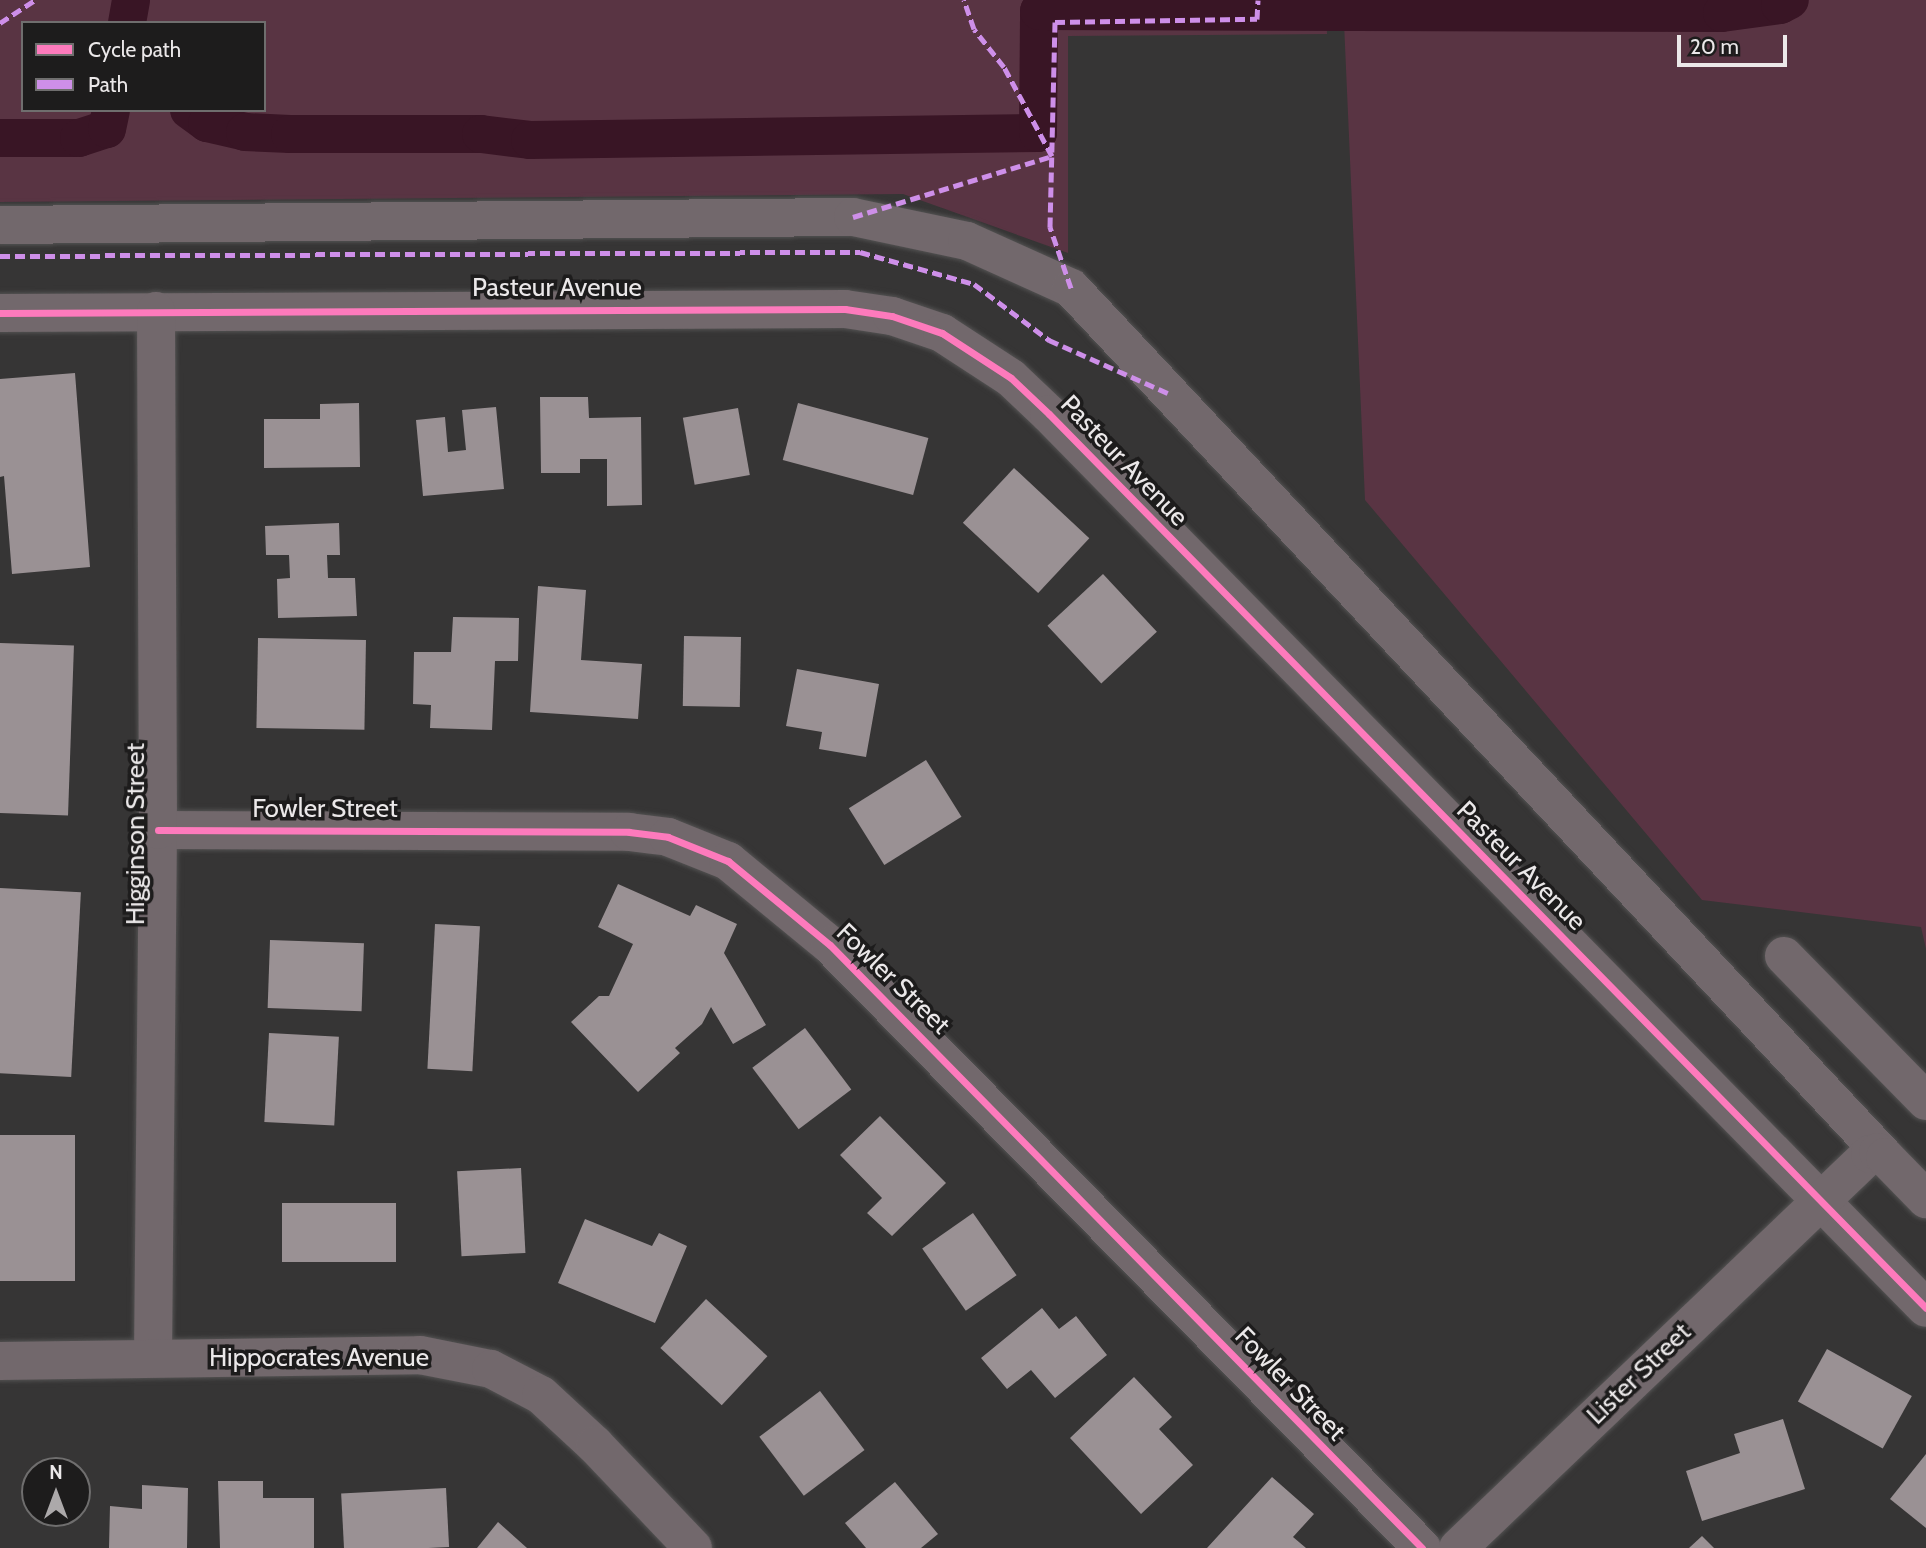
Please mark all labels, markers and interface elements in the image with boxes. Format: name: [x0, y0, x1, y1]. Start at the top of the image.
legend: [21, 21, 266, 112]
scale bar: [1681, 21, 1791, 65]
text: 20 m: [1690, 34, 1739, 59]
text: Cycle path: [88, 37, 181, 62]
text: Path: [88, 72, 128, 97]
street label: Pasteur Avenue: [472, 272, 642, 304]
street label: Pasteur Avenue: [1054, 389, 1194, 533]
street label: Higginson Street: [120, 743, 152, 925]
street label: Fowler Street: [252, 793, 398, 825]
street label: Pasteur Avenue: [1450, 795, 1592, 937]
street label: Fowler Street: [830, 917, 956, 1041]
street label: Lister Street: [1581, 1317, 1697, 1431]
street label: Fowler Street: [1228, 1321, 1352, 1447]
street label: Hippocrates Avenue: [209, 1342, 429, 1374]
north arrow: [21, 1457, 91, 1527]
text: N: [49, 1461, 63, 1484]

